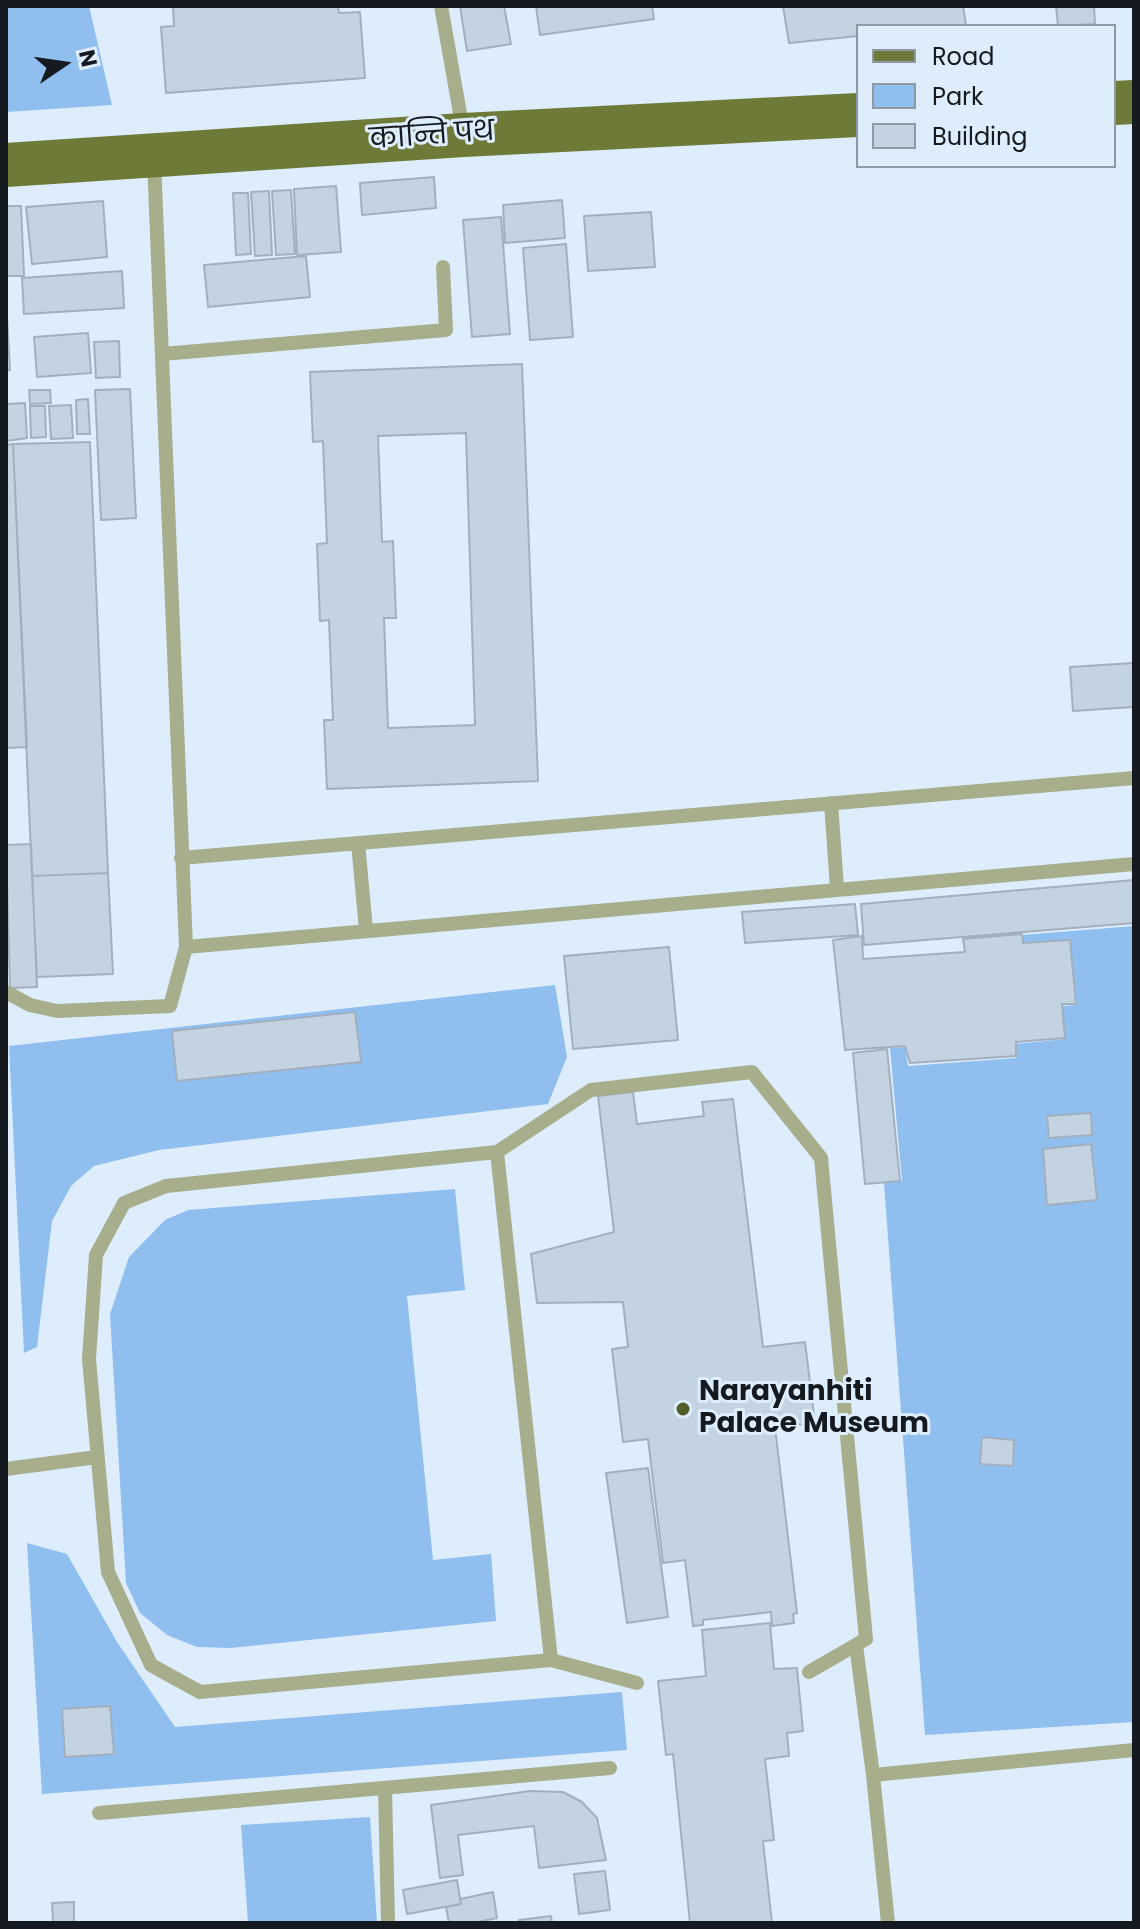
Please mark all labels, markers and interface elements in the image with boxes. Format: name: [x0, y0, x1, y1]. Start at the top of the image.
north arrow: [24, 24, 104, 104]
legend: [856, 24, 1116, 168]
text: Road: [932, 40, 994, 73]
text: N: [71, 47, 105, 70]
text: Park: [932, 80, 983, 113]
street label: कान्ति पथ: [368, 116, 496, 158]
text: Building: [932, 120, 1028, 153]
place label: Narayanhiti Palace Museum: [699, 1376, 929, 1442]
marker: Narayanhiti Palace Museum: [674, 1400, 692, 1418]

